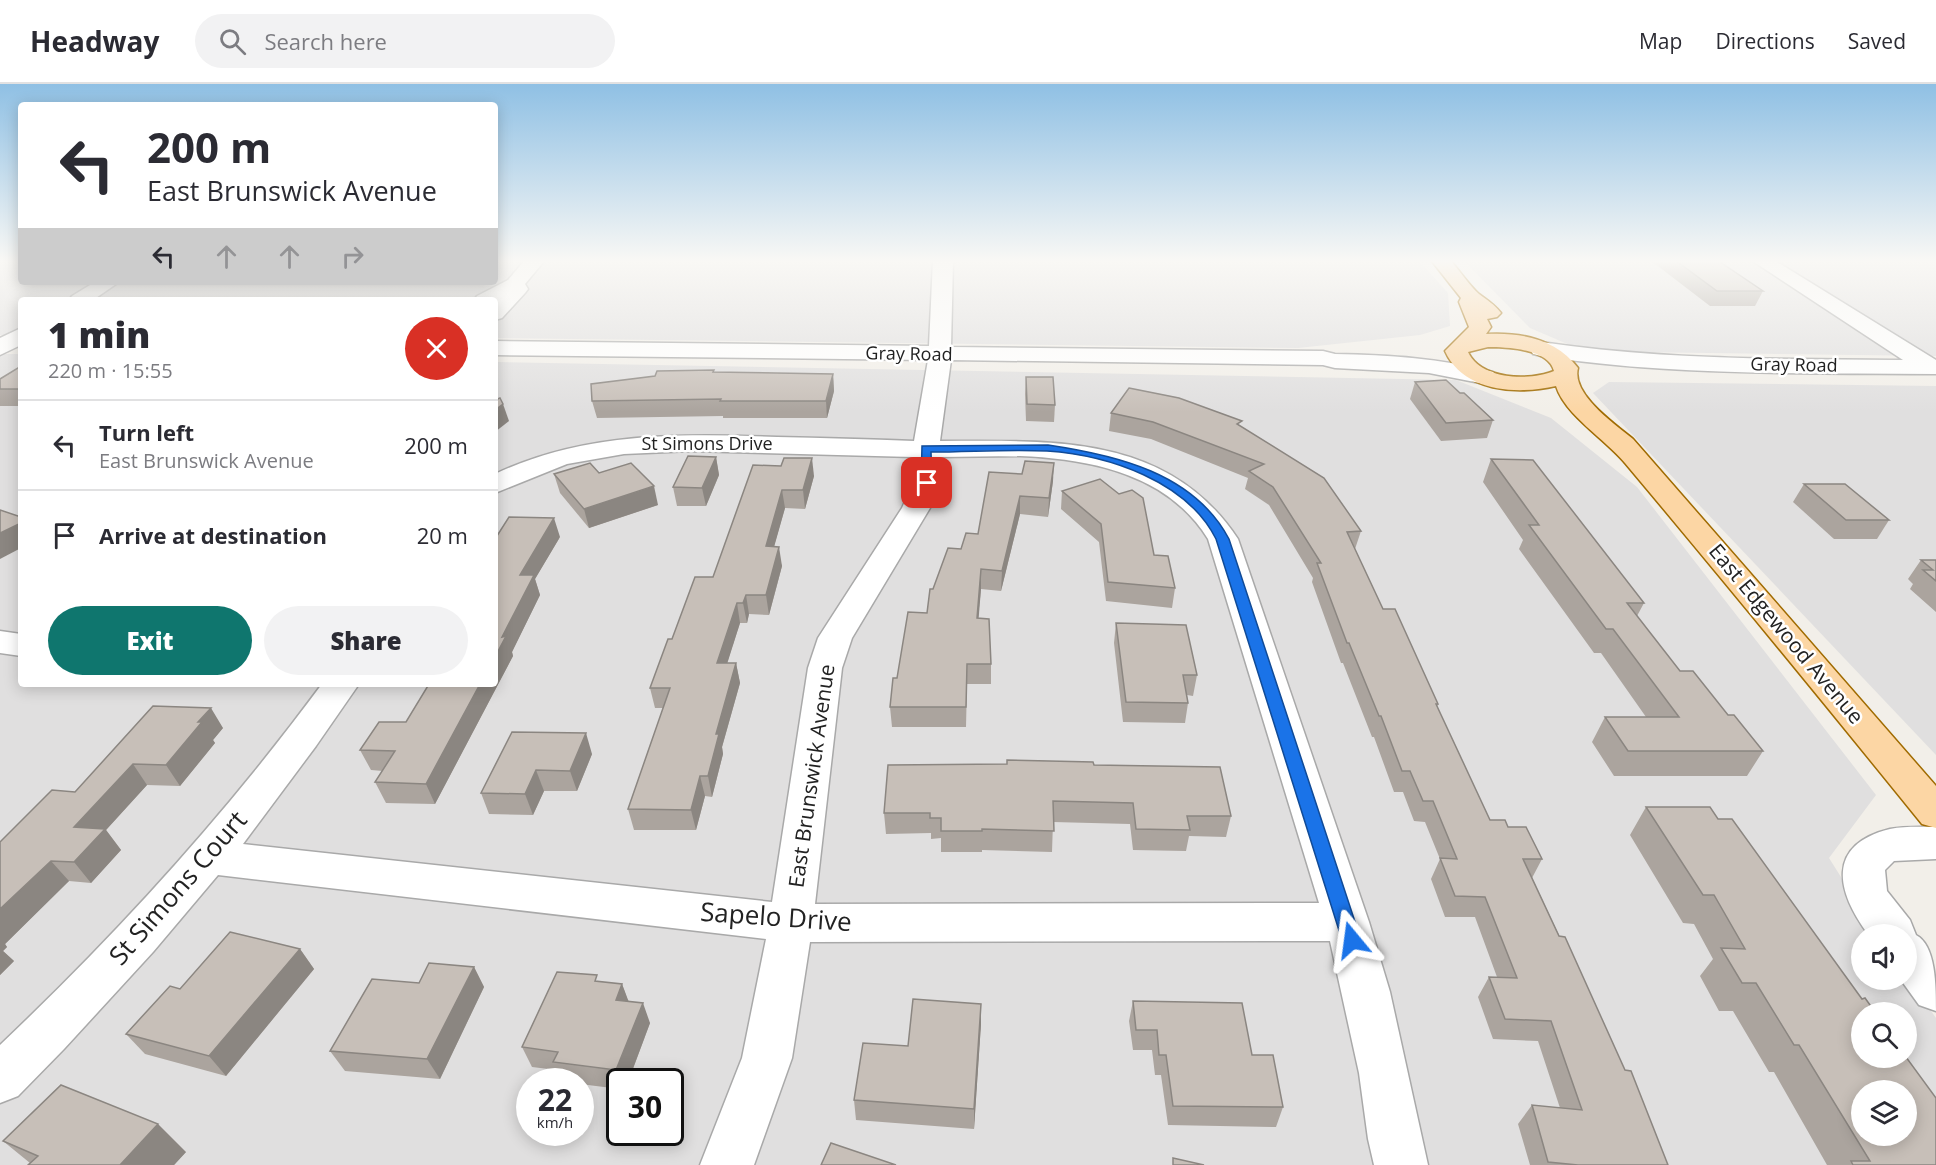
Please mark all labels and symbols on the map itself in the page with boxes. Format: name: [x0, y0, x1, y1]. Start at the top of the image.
street label: Gray Road: [865, 340, 953, 366]
street label: Gray Road: [1750, 351, 1838, 377]
street label: St Simons Drive: [641, 431, 773, 455]
pin: [901, 457, 952, 508]
street label: East Edgewood Avenue: [1703, 537, 1870, 729]
street label: East Brunswick Avenue: [781, 662, 841, 889]
street label: St Simons Court: [100, 802, 254, 972]
street label: Sapelo Drive: [699, 893, 853, 939]
position arrow: [1320, 908, 1384, 972]
speed limit sign: 30: [606, 1068, 684, 1146]

